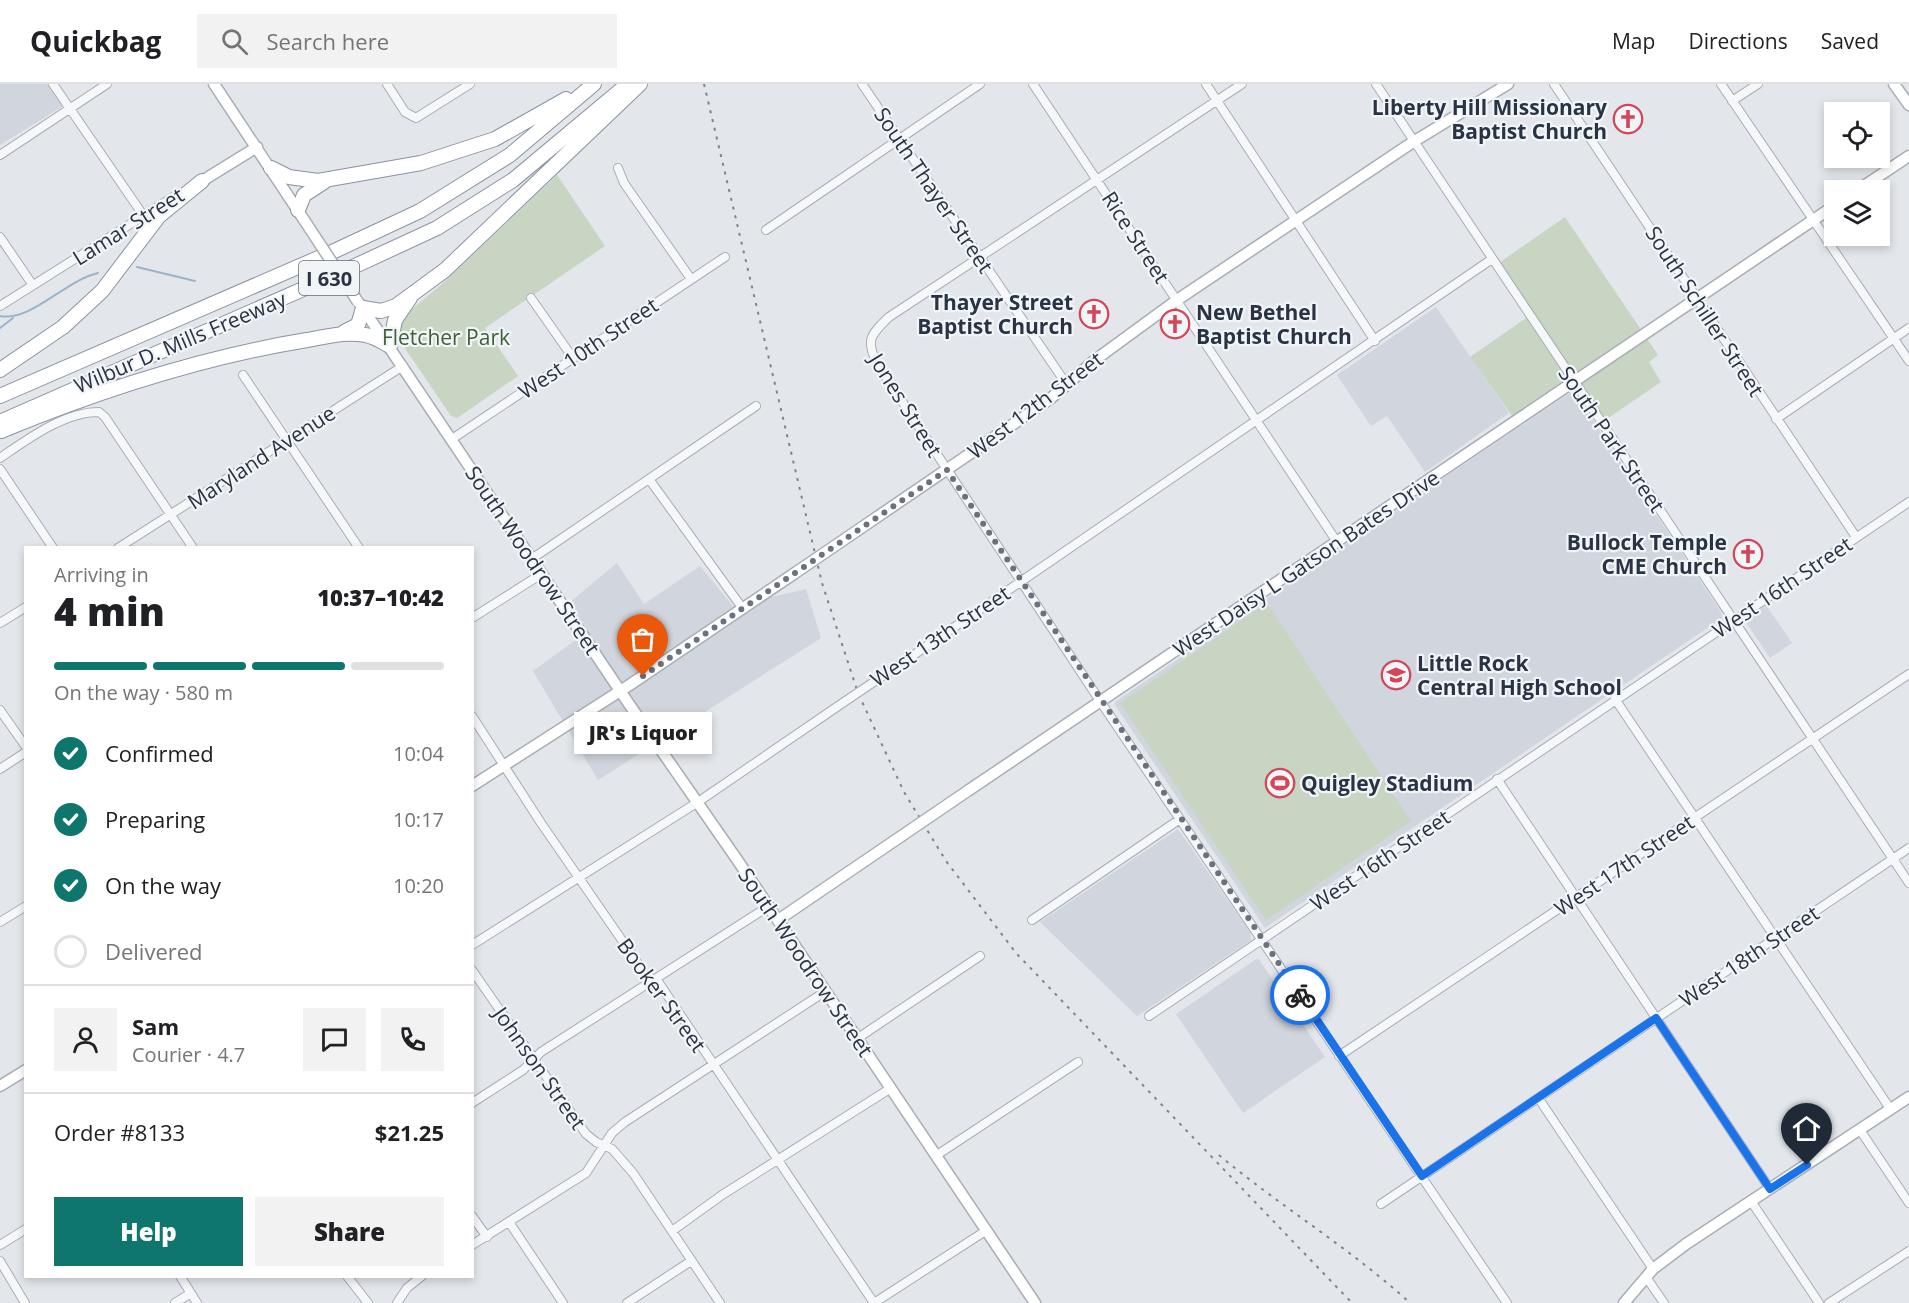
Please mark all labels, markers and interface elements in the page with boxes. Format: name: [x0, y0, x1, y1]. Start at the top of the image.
search box: [197, 14, 617, 68]
text: Quickbag: [30, 22, 161, 60]
icon: search: [218, 25, 251, 58]
text: Search here: [266, 26, 389, 56]
text: Map: [1612, 27, 1655, 55]
text: Directions: [1688, 27, 1788, 55]
text: Saved: [1821, 27, 1879, 55]
place label: Liberty Hill Missionary Baptist Church: [1372, 93, 1607, 145]
street label: South Thayer Street: [868, 102, 1000, 278]
map controls: [1824, 102, 1890, 246]
button: locate: [1824, 102, 1890, 168]
church icon: Liberty Hill Missionary Baptist Church: [1612, 103, 1644, 135]
button: layers: [1824, 180, 1890, 246]
street label: Lamar Street: [67, 181, 189, 271]
street label: Rice Street: [1096, 186, 1176, 288]
street label: South Schiller Street: [1639, 220, 1771, 402]
road number: I 630: [299, 261, 359, 295]
street label: Wilbur D. Mills Freeway: [70, 284, 291, 399]
place label: Thayer Street Baptist Church: [917, 288, 1073, 340]
street label: West 10th Street: [513, 291, 663, 405]
church icon: Thayer Street Baptist Church: [1078, 298, 1110, 330]
place label: New Bethel Baptist Church: [1196, 298, 1352, 350]
church icon: New Bethel Baptist Church: [1159, 308, 1191, 340]
park label: Fletcher Park: [382, 323, 510, 351]
street label: West 12th Street: [962, 345, 1108, 465]
street label: Jones Street: [862, 346, 949, 462]
street label: South Park Street: [1553, 360, 1671, 518]
street label: Maryland Avenue: [182, 399, 340, 515]
street label: South Woodrow Street: [459, 460, 607, 660]
street label: West Daisy L Gatson Bates Drive: [1167, 463, 1445, 663]
place label: Bullock Temple CME Church: [1567, 528, 1727, 580]
street label: West 16th Street: [1707, 530, 1857, 644]
church icon: Bullock Temple CME Church: [1732, 538, 1764, 570]
text: Arriving in: [54, 561, 149, 588]
street label: West 13th Street: [865, 579, 1015, 693]
text: 10:37–10:42: [317, 582, 444, 612]
text: 4 min: [54, 584, 165, 637]
pin: [617, 614, 668, 676]
icon: bag: [626, 623, 659, 656]
place label: Little Rock Central High School: [1417, 649, 1622, 701]
school or university icon: Little Rock Central High School: [1380, 659, 1412, 691]
text: On the way · 580 m: [54, 679, 233, 706]
callout: JR's Liquor: [574, 712, 712, 754]
text: JR's Liquor: [589, 719, 697, 746]
icon: check: [54, 737, 87, 770]
text: Confirmed: [105, 738, 214, 768]
text: 10:04: [393, 740, 444, 767]
sports icon: Quigley Stadium: [1264, 767, 1296, 799]
place label: Quigley Stadium: [1301, 769, 1474, 797]
icon: check: [54, 803, 87, 836]
street label: West 16th Street: [1305, 803, 1455, 917]
text: Preparing: [105, 804, 205, 834]
text: 10:17: [393, 806, 444, 833]
street label: West 17th Street: [1549, 808, 1699, 922]
street label: South Woodrow Street: [732, 862, 880, 1062]
icon: check: [54, 869, 87, 902]
text: On the way: [105, 870, 221, 900]
text: 10:20: [393, 872, 444, 899]
street label: West 18th Street: [1674, 899, 1824, 1013]
street label: Booker Street: [611, 932, 713, 1058]
text: Delivered: [105, 936, 203, 966]
courier: [1270, 965, 1330, 1025]
icon: bike: [1284, 979, 1317, 1012]
street label: Johnson Street: [486, 999, 593, 1135]
button: person: [54, 1008, 117, 1071]
button: chat: [303, 1008, 366, 1071]
button: phone: [381, 1008, 444, 1071]
text: Sam: [132, 1011, 179, 1041]
text: Courier · 4.7: [132, 1041, 245, 1068]
pin: [1781, 1103, 1832, 1165]
icon: home: [1790, 1112, 1823, 1145]
text: Order #8133: [54, 1117, 185, 1147]
text: $21.25: [375, 1117, 444, 1147]
button: Help: [54, 1197, 243, 1266]
button: Share: [255, 1197, 444, 1266]

